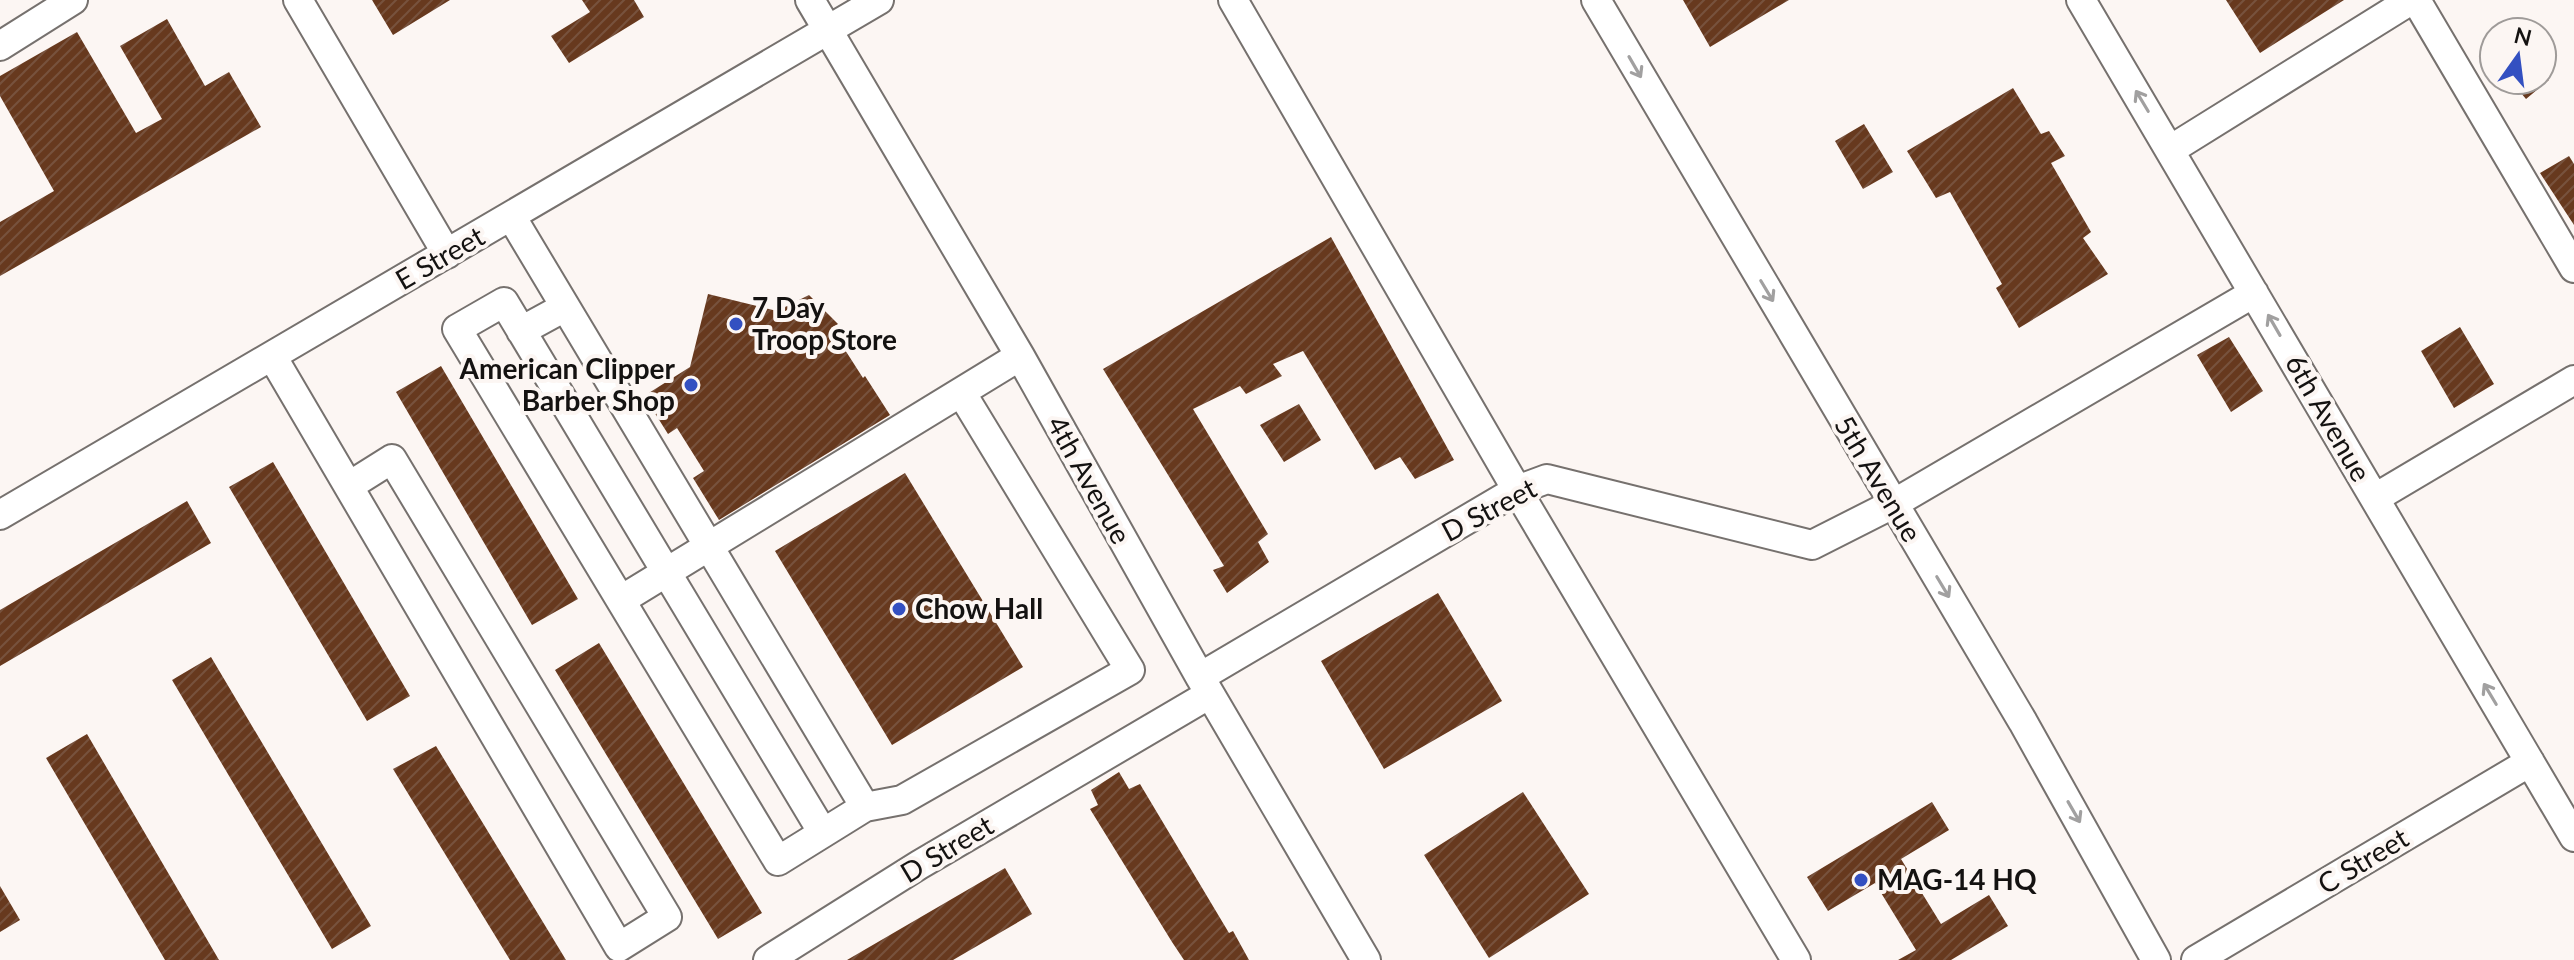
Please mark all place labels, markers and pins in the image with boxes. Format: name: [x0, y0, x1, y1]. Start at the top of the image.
place label: 7 Day Troop Store: [752, 290, 897, 356]
marker: 7 Day Troop Store: [727, 315, 745, 333]
place label: American Clipper Barber Shop: [459, 351, 676, 417]
marker: American Clipper Barber Shop: [682, 376, 700, 394]
place label: Chow Hall: [915, 591, 1043, 625]
marker: Chow Hall: [890, 600, 908, 618]
place label: MAG-14 HQ: [1877, 862, 2037, 896]
marker: MAG-14 HQ: [1852, 871, 1870, 889]

